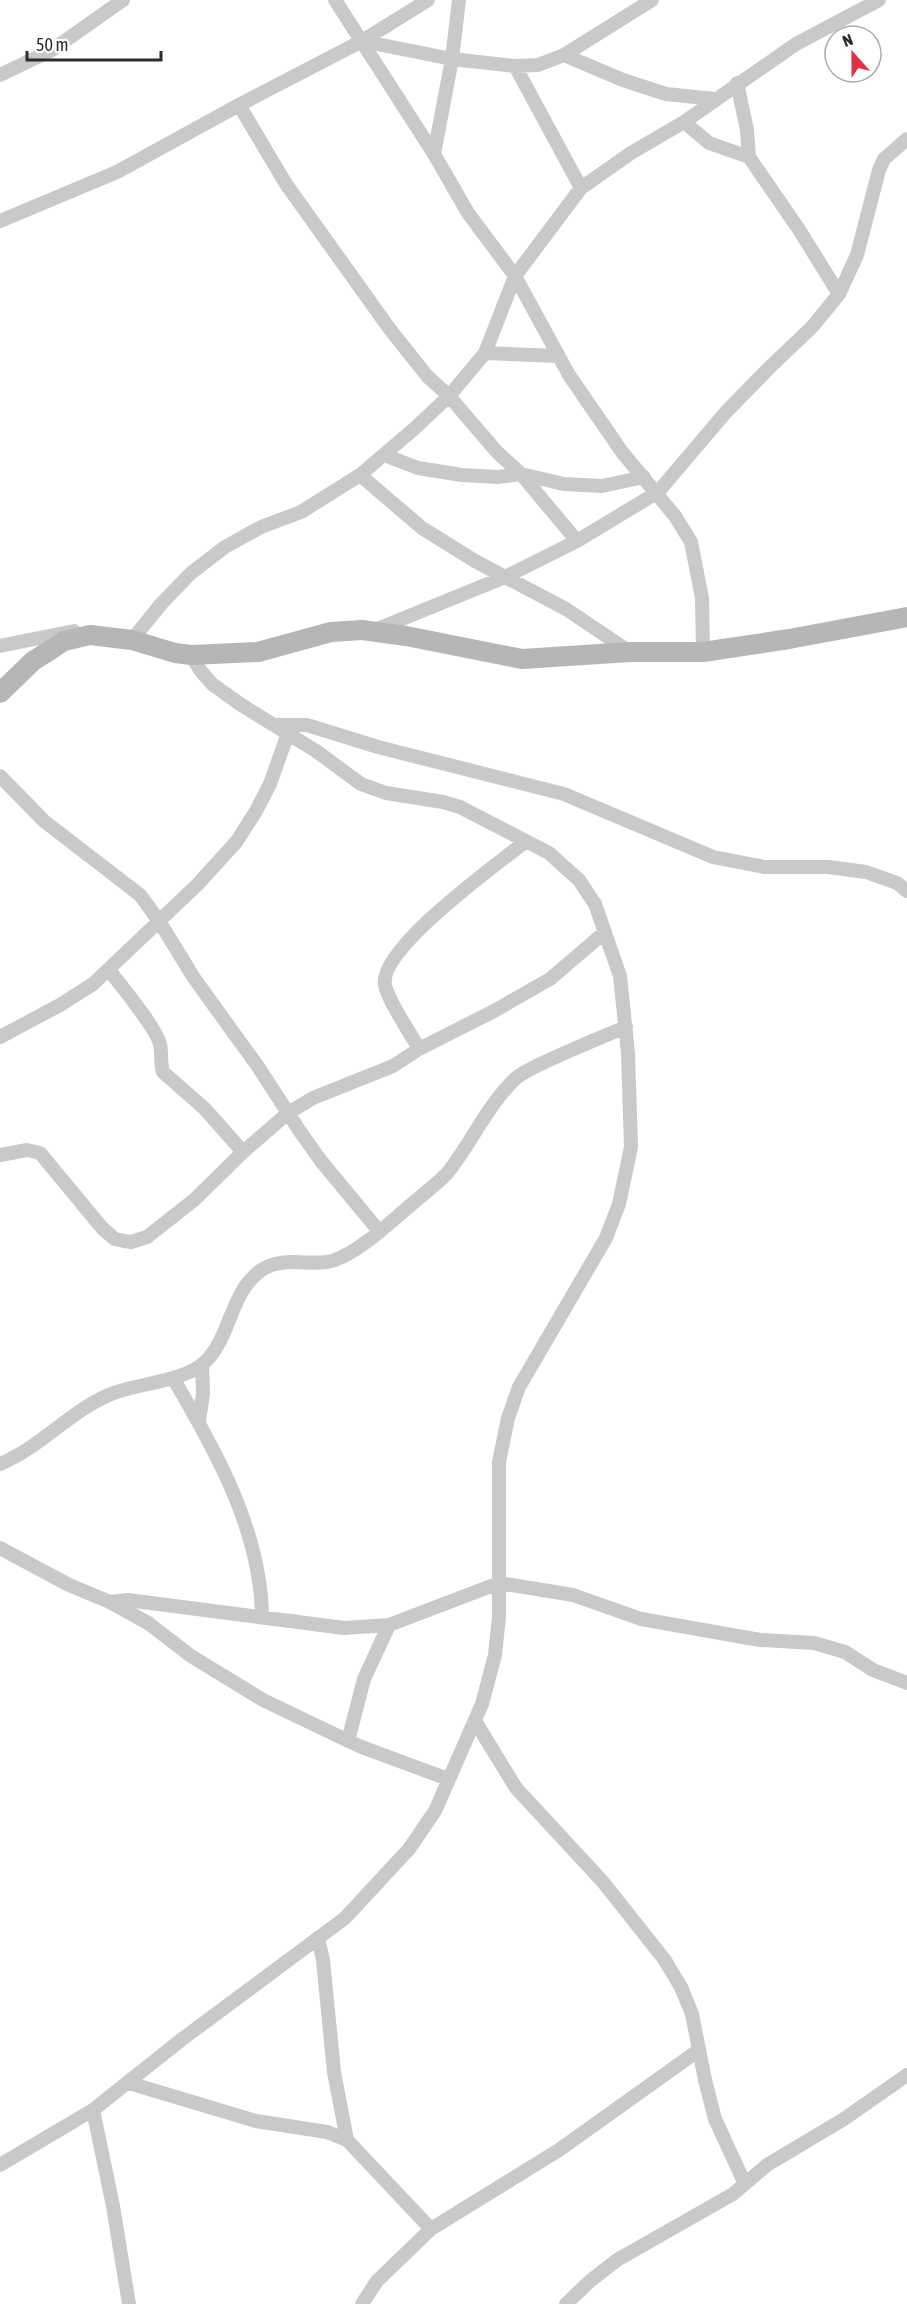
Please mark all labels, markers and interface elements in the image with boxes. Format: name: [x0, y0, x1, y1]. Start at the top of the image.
scale bar: [27, 24, 160, 62]
north arrow: [823, 24, 883, 84]
text: N: [840, 30, 855, 50]
text: 50 m: [36, 34, 68, 55]

